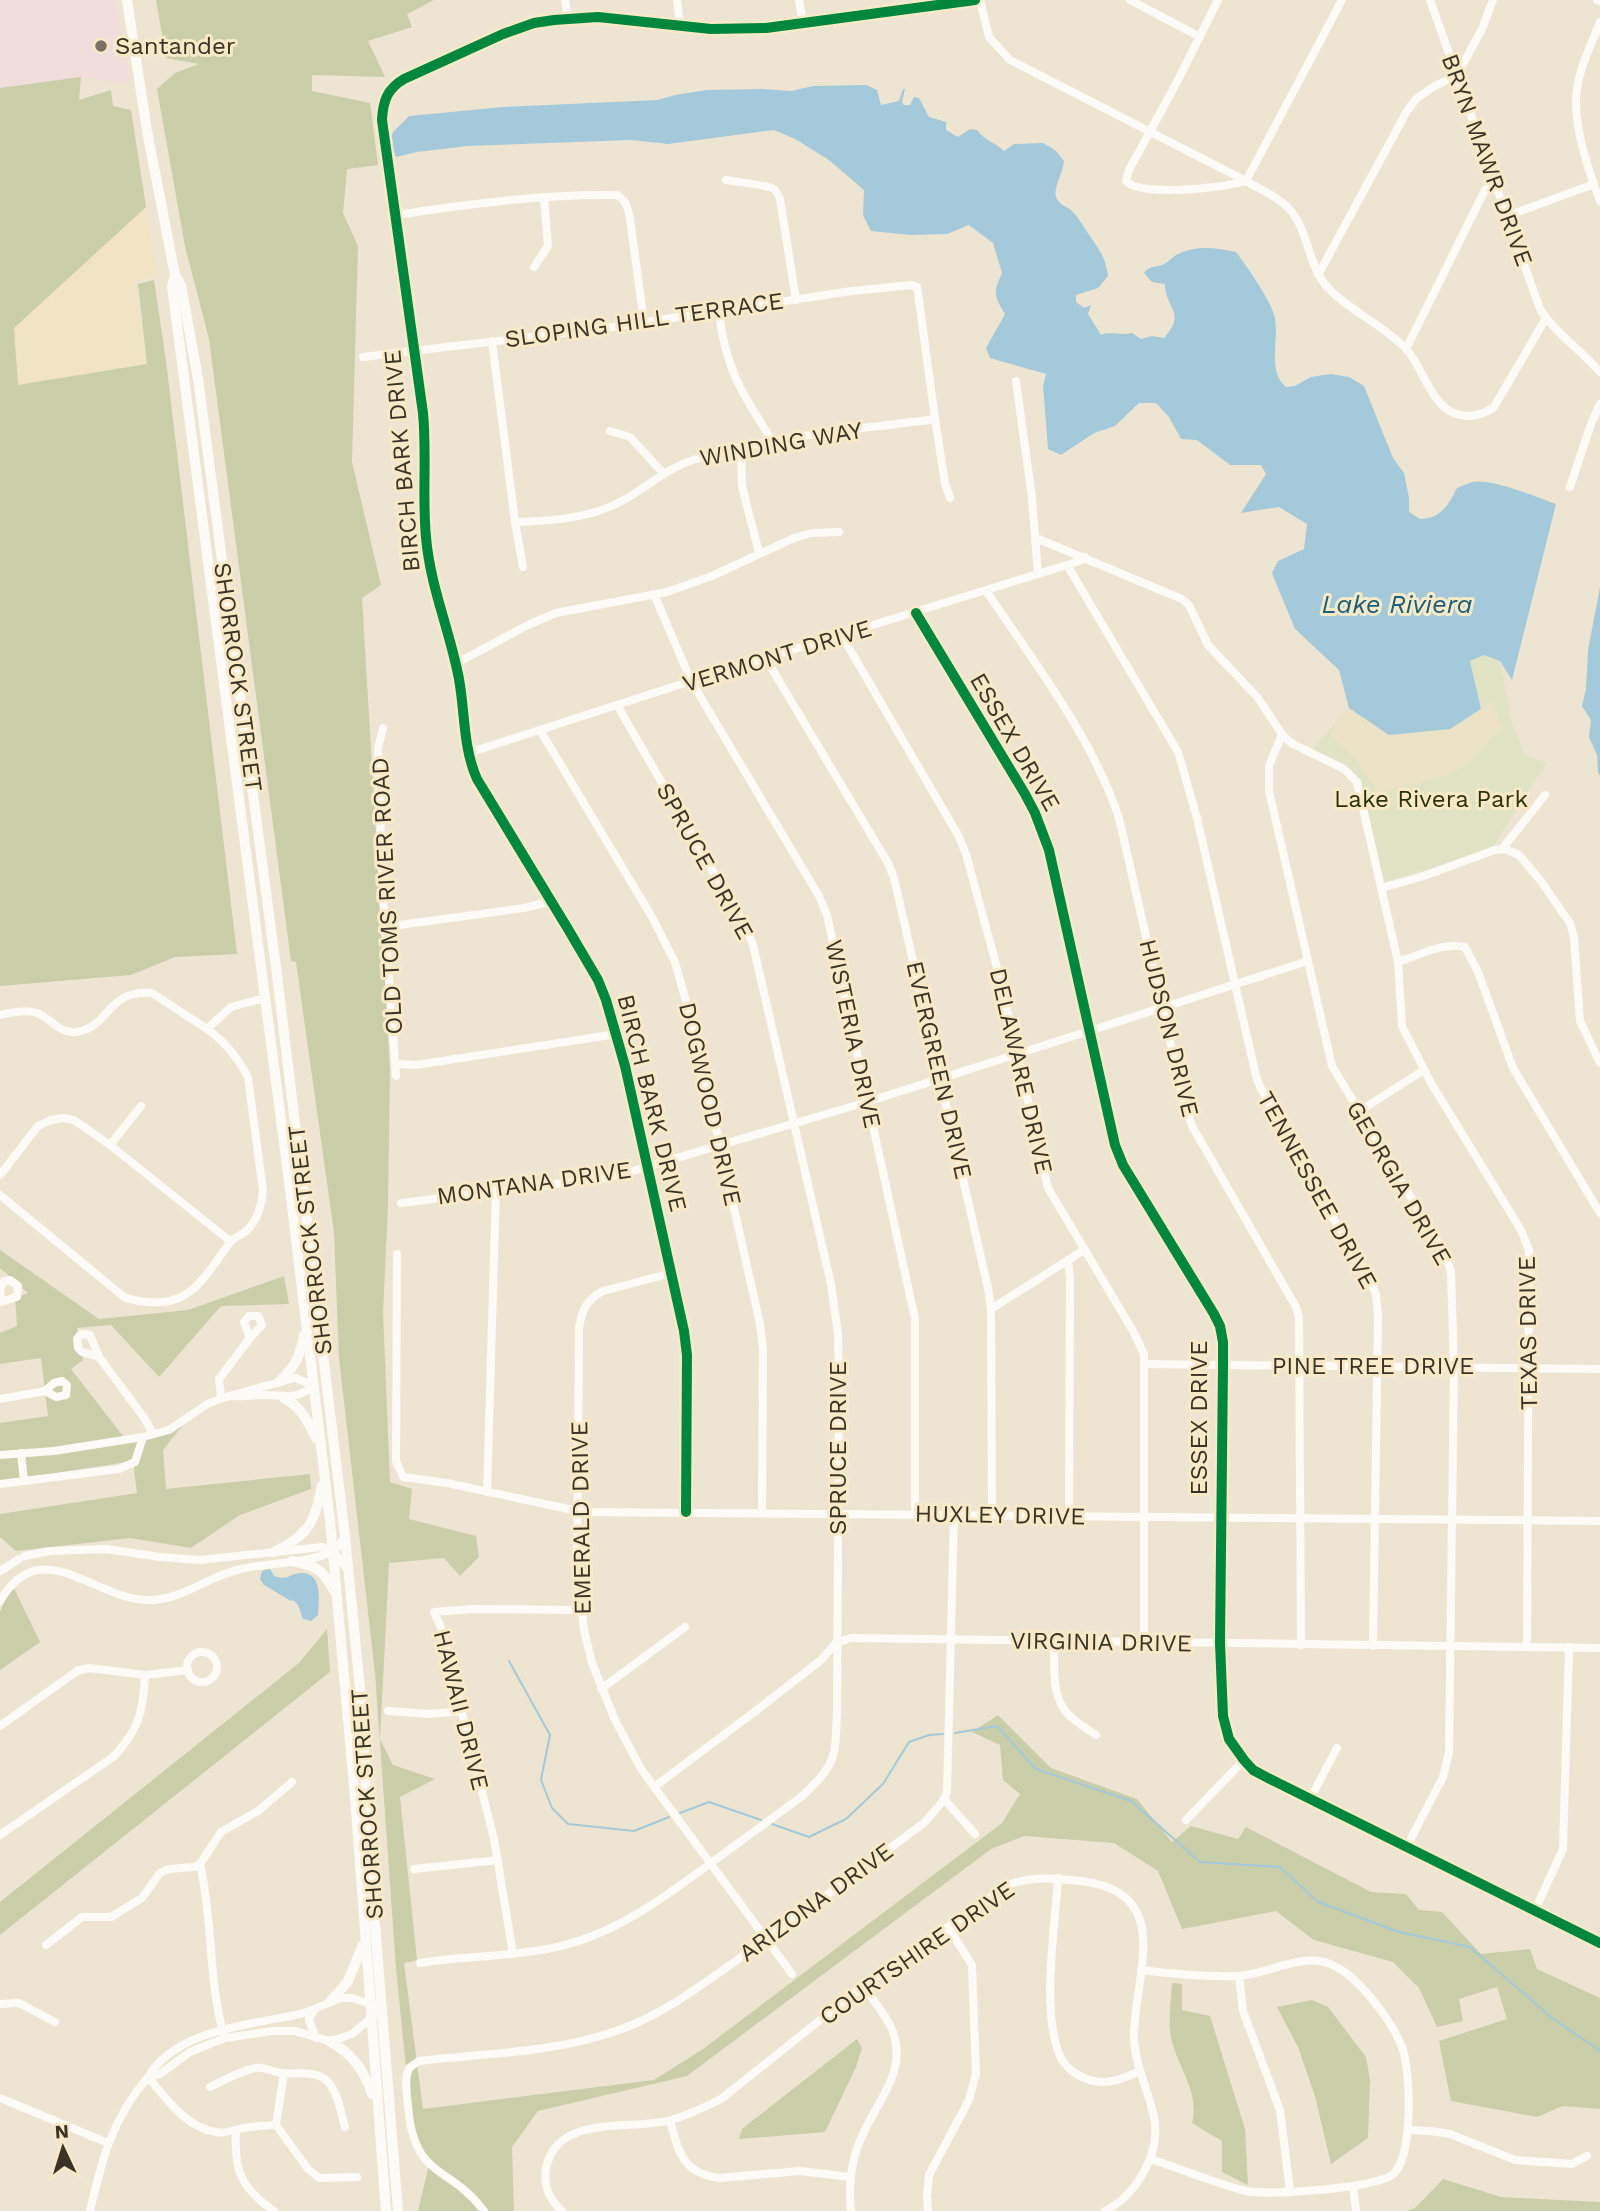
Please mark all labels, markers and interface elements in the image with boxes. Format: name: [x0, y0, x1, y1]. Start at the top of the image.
place label: Santander: [115, 32, 236, 60]
marker: Santander: [93, 38, 109, 54]
street label: BRYN MAWR DRIVE: [1436, 50, 1538, 270]
street label: SLOPING HILL TERRACE: [503, 287, 785, 353]
street label: BIRCH BARK DRIVE: [378, 349, 426, 573]
street label: WINDING WAY: [697, 416, 865, 472]
street label: SHORROCK STREET: [208, 561, 268, 793]
water label: Lake Riviera: [1321, 589, 1473, 619]
street label: VERMONT DRIVE: [679, 614, 875, 698]
street label: ESSEX DRIVE: [964, 668, 1066, 816]
street label: OLD TOMS RIVER ROAD: [366, 757, 408, 1035]
street label: SPRUCE DRIVE: [651, 778, 759, 944]
park label: Lake Rivera Park: [1334, 785, 1528, 813]
street label: HUDSON DRIVE: [1133, 936, 1205, 1120]
street label: WISTERIA DRIVE: [819, 937, 887, 1131]
street label: EVERGREEN DRIVE: [900, 958, 978, 1182]
street label: DELAWARE DRIVE: [984, 965, 1058, 1177]
street label: BIRCH BARK DRIVE: [611, 991, 693, 1215]
street label: DOGWOOD DRIVE: [673, 1000, 747, 1208]
street label: TENNESSEE DRIVE: [1251, 1086, 1383, 1294]
street label: GEORGIA DRIVE: [1341, 1096, 1457, 1270]
street label: SHORROCK STREET: [282, 1124, 338, 1356]
street label: MONTANA DRIVE: [435, 1155, 633, 1211]
street label: TEXAS DRIVE: [1513, 1256, 1543, 1410]
street label: ESSEX DRIVE: [1185, 1341, 1213, 1496]
street label: PINE TREE DRIVE: [1272, 1352, 1474, 1380]
street label: SPRUCE DRIVE: [824, 1361, 852, 1535]
street label: EMERALD DRIVE: [565, 1421, 597, 1615]
street label: HUXLEY DRIVE: [914, 1500, 1086, 1530]
street label: VIRGINIA DRIVE: [1010, 1626, 1192, 1658]
street label: HAWAII DRIVE: [428, 1627, 494, 1793]
street label: SHORROCK STREET: [345, 1688, 389, 1920]
street label: ARIZONA DRIVE: [734, 1837, 898, 1967]
street label: COURTSHIRE DRIVE: [814, 1875, 1020, 2031]
north arrow: [28, 2113, 98, 2183]
text: N: [54, 2120, 70, 2144]

